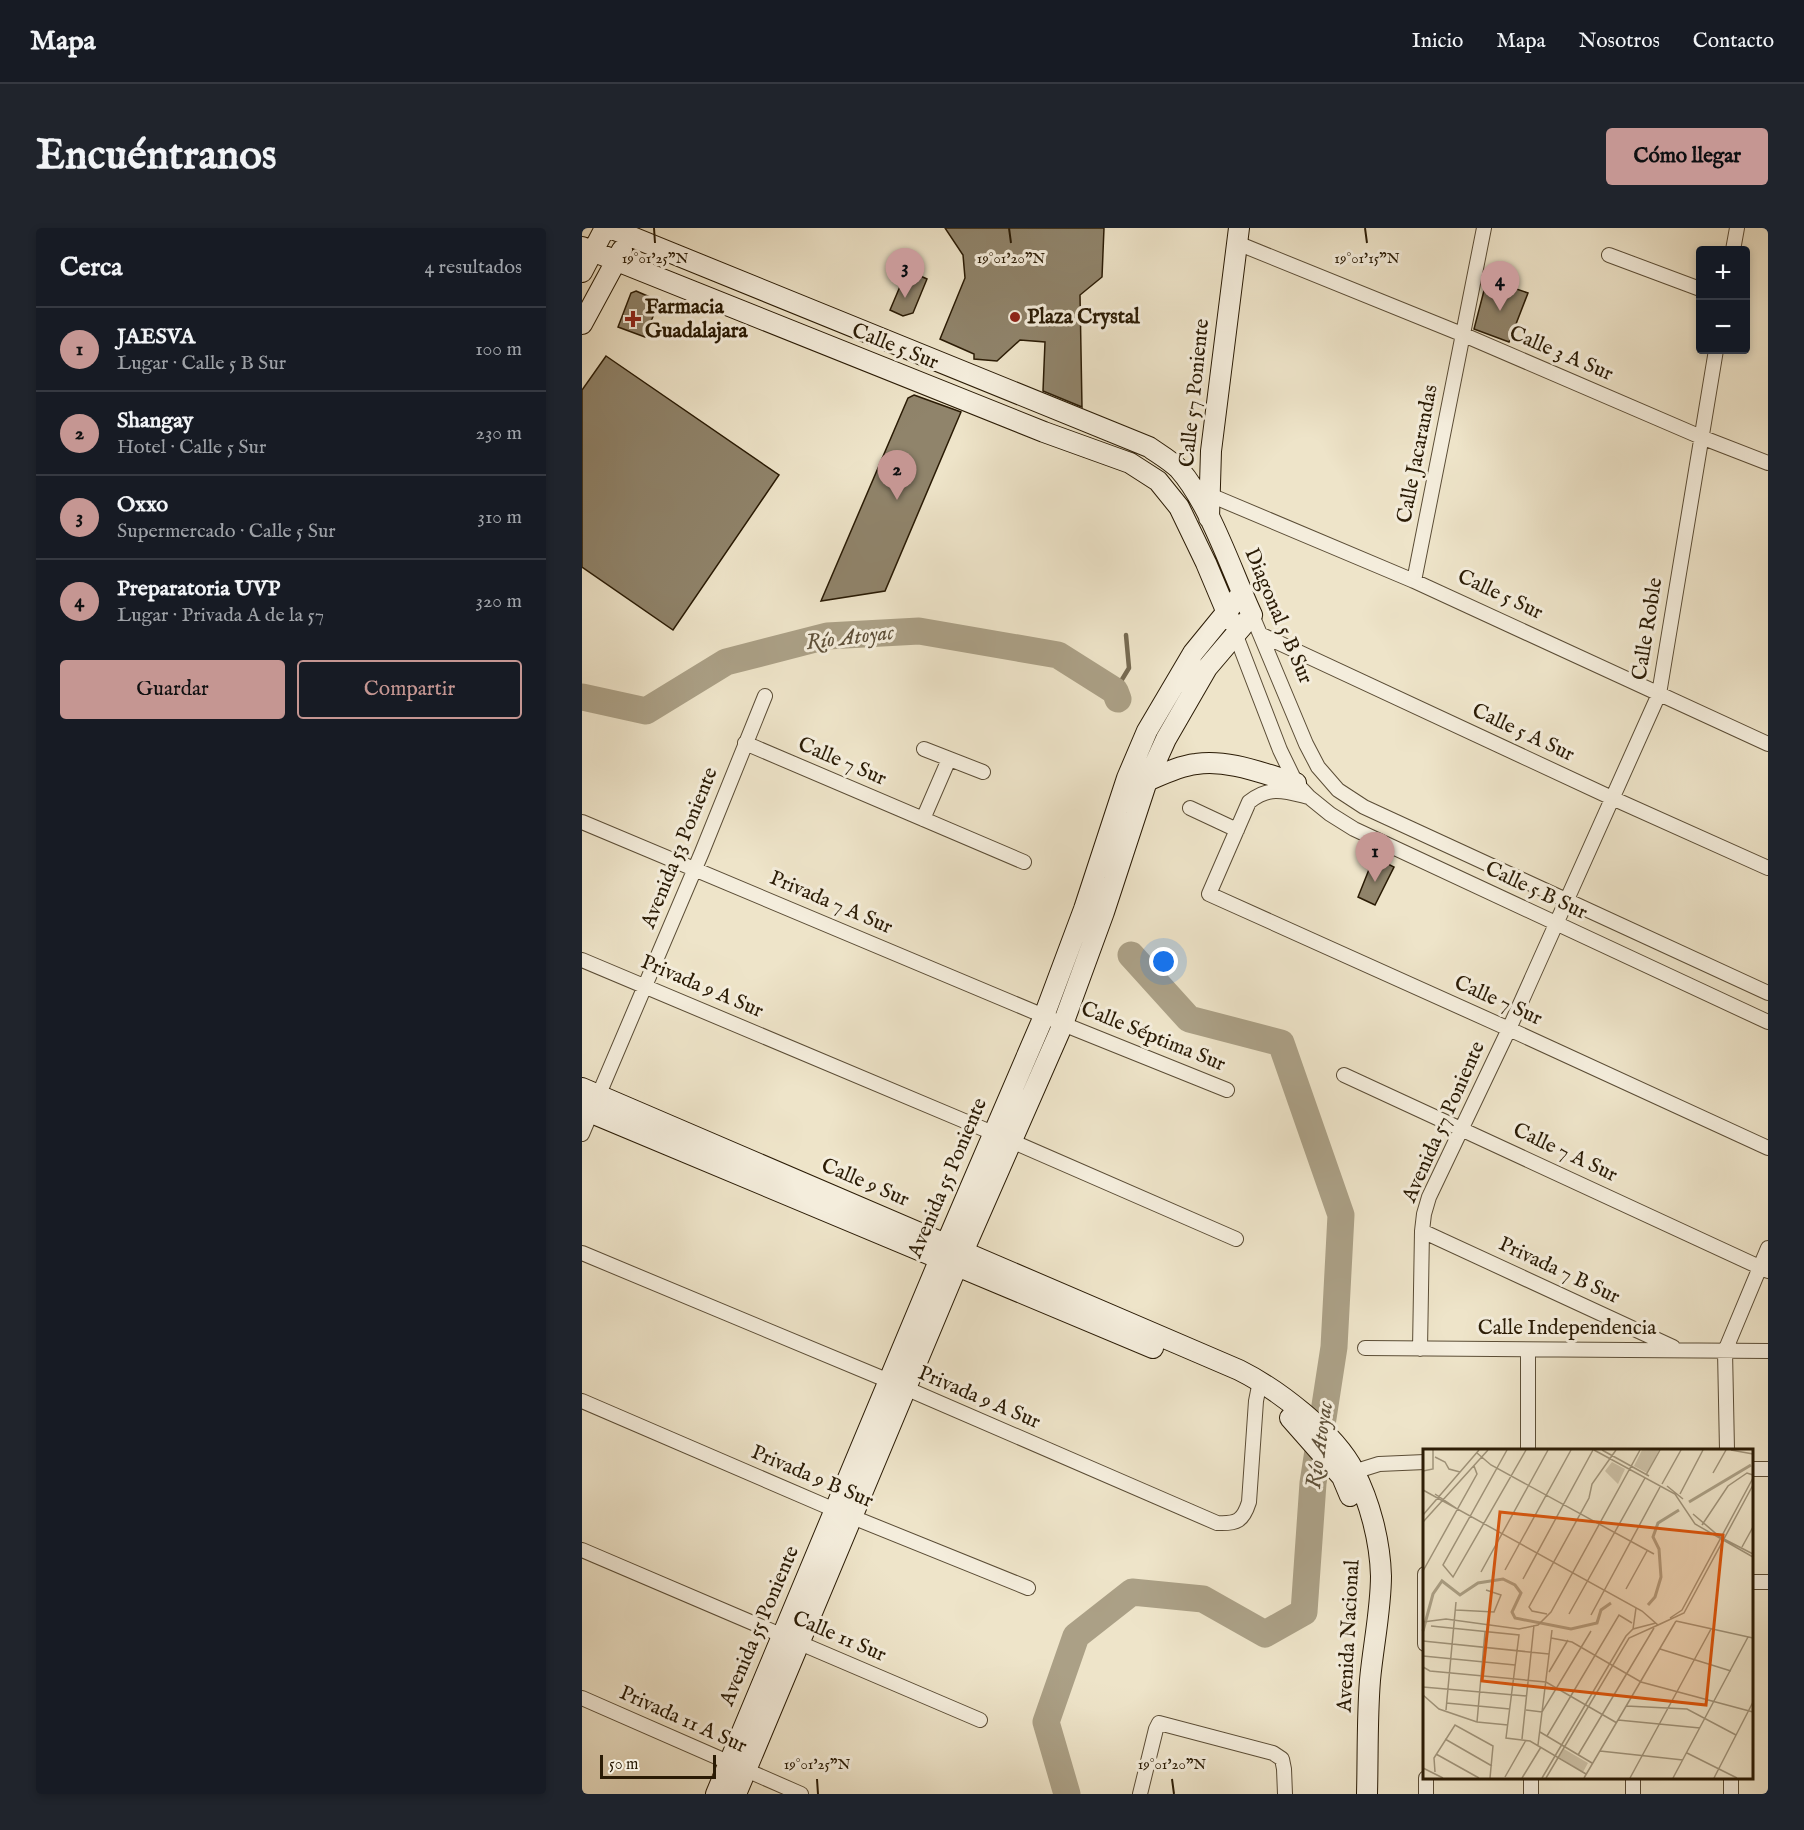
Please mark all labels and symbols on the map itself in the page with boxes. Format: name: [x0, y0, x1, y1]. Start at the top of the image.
pin: 3: [886, 248, 924, 298]
text: 19°01'25"N: [622, 249, 688, 268]
text: 19°01'20"N: [977, 249, 1045, 268]
text: 19°01'15"N: [1334, 249, 1400, 268]
pin: 4: [1480, 262, 1520, 311]
place label: Farmacia Guadalajara: [645, 294, 749, 345]
place label: Plaza Crystal: [1027, 304, 1141, 331]
marker: Plaza Crystal: [1008, 310, 1022, 324]
marker: Farmacia Guadalajara: [626, 312, 640, 326]
street label: Calle 5 Sur: [848, 317, 943, 377]
street label: Calle 57 Poniente: [1174, 317, 1216, 469]
street label: Calle 3 A Sur: [1505, 320, 1617, 388]
street label: Calle Jacarandas: [1391, 382, 1445, 526]
pin: 2: [878, 450, 916, 500]
street label: Diagonal 5 B Sur: [1237, 544, 1319, 688]
street label: Calle 5 Sur: [1453, 563, 1547, 627]
street label: Calle Roble: [1627, 576, 1669, 682]
water label: Río Atoyac: [804, 619, 896, 657]
street label: Calle 5 A Sur: [1467, 698, 1579, 769]
street label: Calle 7 Sur: [794, 731, 891, 793]
street label: Avenida 53 Poniente: [635, 763, 725, 933]
pin: 1: [1356, 832, 1394, 882]
street label: Calle 5 B Sur: [1481, 856, 1592, 927]
street label: Privada 7 A Sur: [765, 865, 897, 941]
your location: [1149, 947, 1178, 976]
street label: Privada 9 A Sur: [637, 949, 768, 1025]
street label: Calle 7 Sur: [1450, 970, 1546, 1032]
street label: Calle Séptima Sur: [1077, 996, 1230, 1078]
street label: Avenida 57 Poniente: [1396, 1037, 1492, 1208]
street label: Avenida 55 Poniente: [902, 1094, 994, 1263]
street label: Calle 7 A Sur: [1508, 1117, 1622, 1189]
street label: Calle 9 Sur: [817, 1152, 913, 1214]
street label: Privada 7 B Sur: [1494, 1231, 1624, 1311]
street label: Calle Independencia: [1478, 1315, 1657, 1342]
street label: Privada 9 A Sur: [914, 1360, 1045, 1436]
water label: Río Atoyac: [1300, 1399, 1340, 1491]
street label: Privada 9 B Sur: [747, 1439, 877, 1515]
inset map: [1423, 1449, 1753, 1779]
street label: Avenida 55 Poniente: [714, 1542, 806, 1711]
street label: Avenida Nacional: [1331, 1559, 1366, 1714]
street label: Calle 11 Sur: [788, 1605, 890, 1669]
street label: Privada 11 A Sur: [615, 1680, 751, 1760]
scale bar: [600, 1752, 716, 1780]
text: 19°01'25"N: [784, 1755, 850, 1774]
text: 19°01'20"N: [1138, 1755, 1206, 1774]

